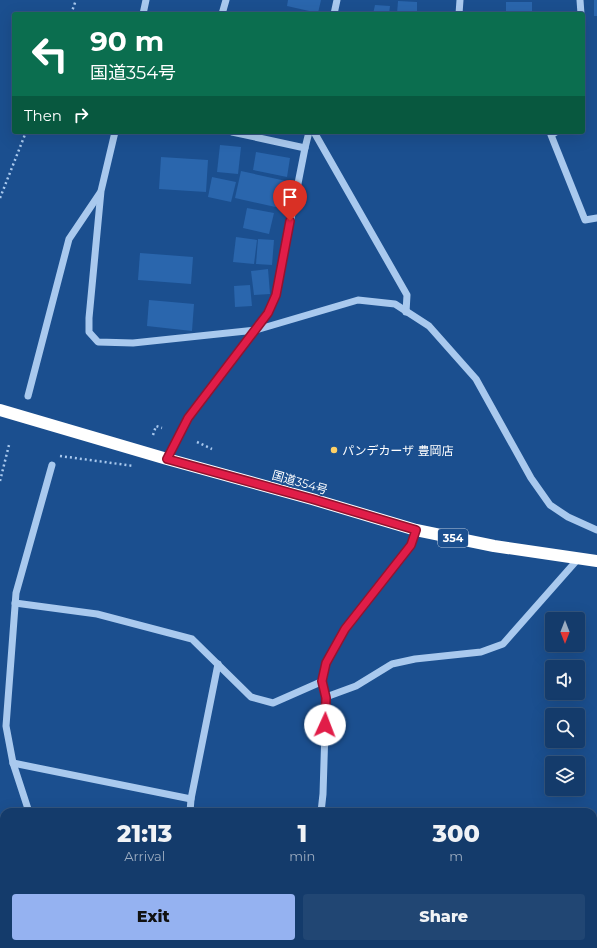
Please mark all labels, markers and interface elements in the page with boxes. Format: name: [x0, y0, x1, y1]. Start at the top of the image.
text: 90 m: [90, 24, 164, 58]
icon: left: [24, 28, 76, 80]
text: 国道354号: [90, 62, 176, 84]
icon: right: [70, 104, 92, 126]
text: Then: [24, 106, 62, 125]
pin: [273, 180, 307, 221]
icon: arrive: [279, 186, 301, 208]
place label: パンデカーザ 豊岡店: [342, 443, 454, 458]
marker: パンデカーザ 豊岡店: [329, 445, 339, 455]
street label: 国道354号: [270, 467, 330, 497]
road number: 354: [438, 529, 468, 547]
north arrow: [545, 612, 585, 652]
map controls: [545, 612, 585, 796]
button: sound: [545, 660, 585, 700]
position arrow: [304, 704, 346, 746]
button: search: [545, 708, 585, 748]
button: layers: [545, 756, 585, 796]
text: 21:13: [117, 819, 172, 848]
text: 1: [297, 819, 307, 848]
text: 300: [433, 819, 480, 848]
text: Arrival: [124, 848, 165, 864]
text: min: [289, 848, 315, 864]
text: m: [449, 848, 463, 864]
button: Exit: [12, 894, 295, 940]
button: Share: [303, 894, 585, 940]

